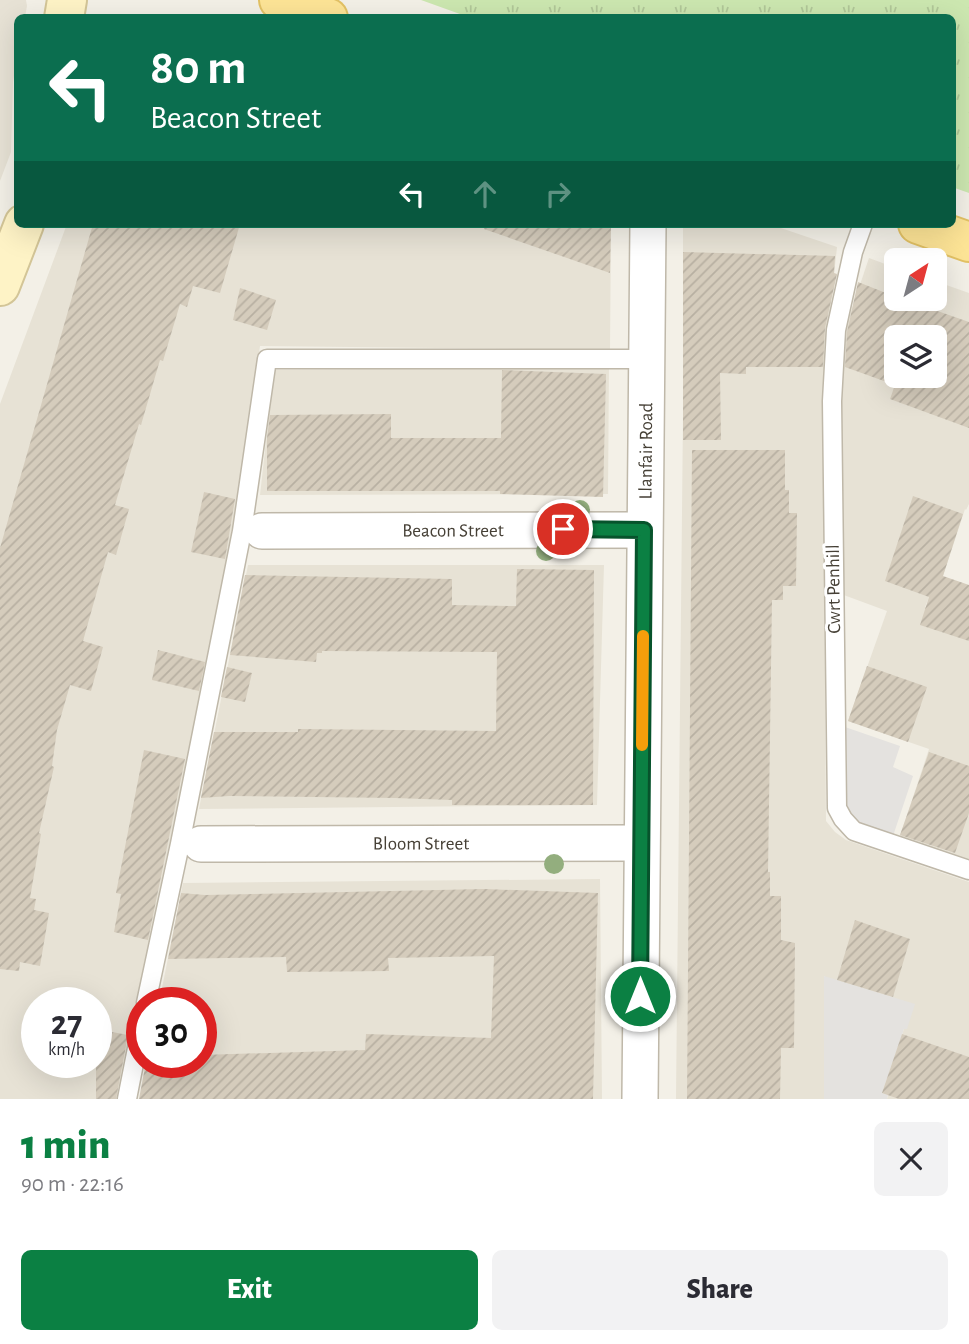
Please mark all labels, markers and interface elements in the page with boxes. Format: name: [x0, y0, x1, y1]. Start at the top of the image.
icon: left: [35, 42, 126, 133]
text: 80 m: [150, 44, 247, 93]
text: Beacon Street: [150, 102, 321, 134]
icon: left: [393, 175, 431, 213]
icon: ahead: [466, 175, 504, 213]
icon: right: [539, 175, 577, 213]
north arrow: [884, 248, 947, 312]
map controls: [884, 248, 947, 388]
button: layers: [884, 325, 947, 388]
street label: Llanfair Road: [636, 402, 656, 500]
pin: [533, 499, 593, 559]
icon: arrive: [544, 510, 582, 548]
street label: Beacon Street: [402, 521, 504, 540]
street label: Cwrt Penhill: [824, 544, 844, 634]
street label: Bloom Street: [373, 834, 469, 853]
position arrow: [603, 959, 677, 1033]
speed limit sign: 30: [126, 987, 217, 1078]
text: 27: [51, 1006, 82, 1041]
text: km/h: [48, 1041, 85, 1059]
button: close: [874, 1122, 948, 1196]
text: 1 min: [21, 1124, 110, 1166]
text: 90 m · 22:16: [21, 1173, 124, 1196]
button: Exit: [21, 1250, 478, 1330]
button: Share: [492, 1250, 948, 1330]

